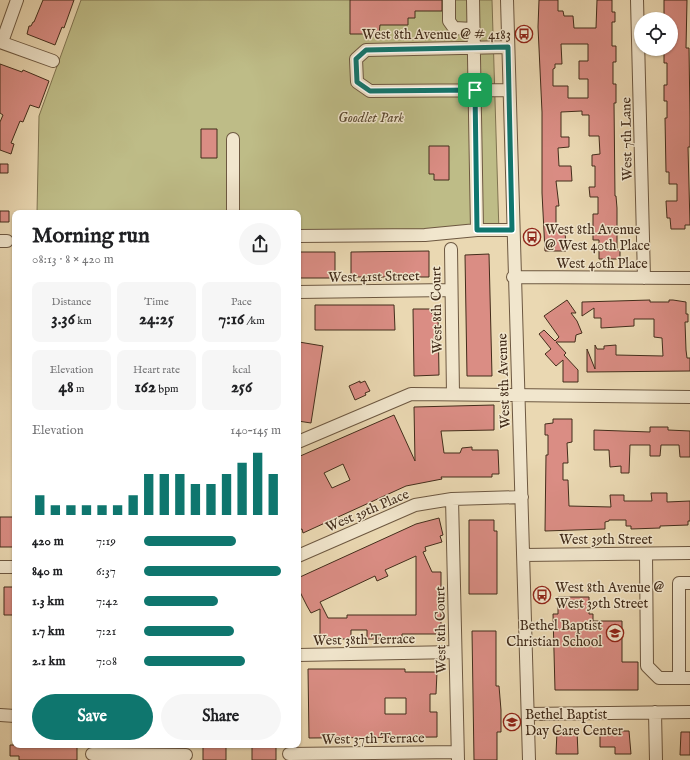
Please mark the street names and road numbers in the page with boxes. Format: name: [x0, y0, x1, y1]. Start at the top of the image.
street label: West 7th Lane: [617, 96, 637, 181]
street label: West 40th Place: [556, 255, 648, 273]
street label: West 8th Court: [427, 266, 447, 354]
street label: West 41st Street: [328, 267, 420, 287]
street label: West 8th Avenue: [493, 332, 515, 429]
street label: West 39th Place: [323, 485, 412, 537]
street label: West 39th Street: [559, 531, 653, 549]
street label: West 8th Court: [431, 586, 451, 674]
street label: West 38th Terrace: [313, 630, 416, 650]
street label: West 37th Terrace: [321, 729, 425, 749]

